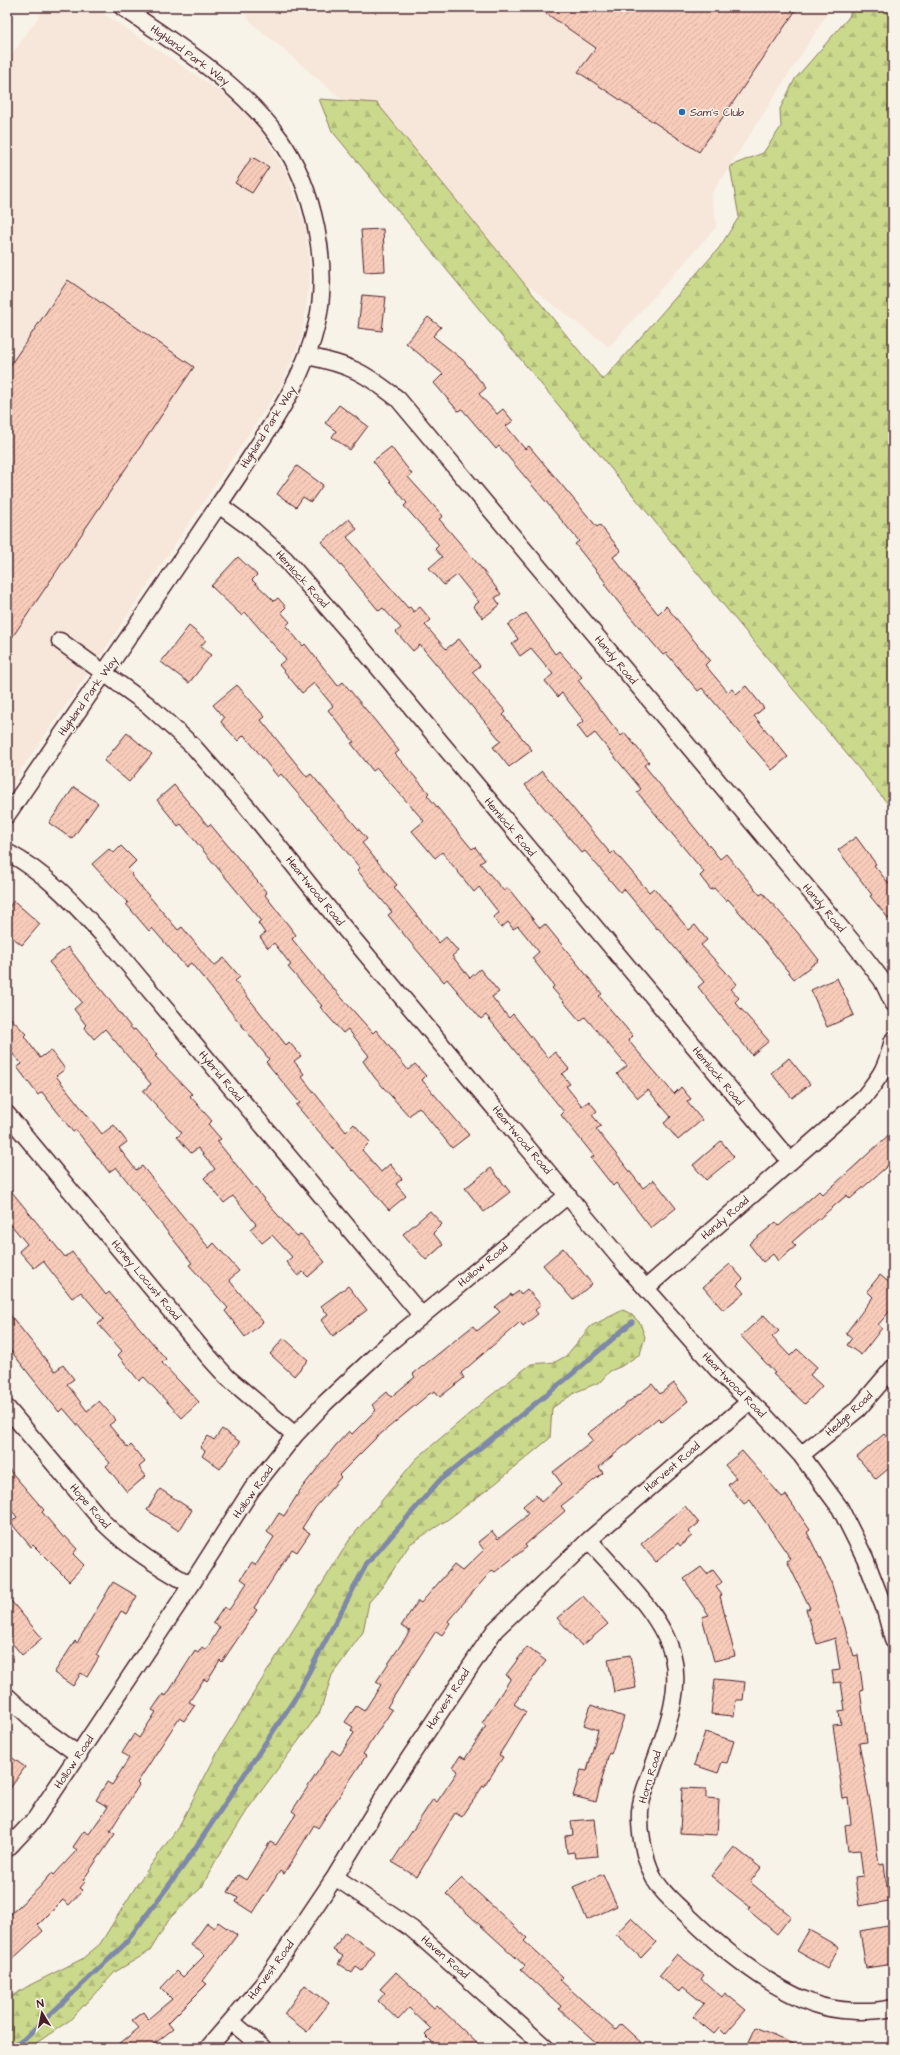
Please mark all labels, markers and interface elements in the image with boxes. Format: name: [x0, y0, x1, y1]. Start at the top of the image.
street label: Highland Park Way: [147, 21, 232, 90]
place label: Sam's Club: [690, 105, 744, 120]
marker: Sam's Club: [677, 107, 687, 117]
street label: Highland Park Way: [237, 383, 300, 471]
street label: Hemlock Road: [272, 547, 332, 611]
street label: Handy Road: [590, 633, 641, 688]
street label: Highland Park Way: [55, 653, 122, 739]
street label: Hemlock Road: [481, 794, 539, 860]
street label: Heartwood Road: [282, 853, 348, 929]
street label: Handy Road: [798, 881, 849, 936]
street label: Hemlock Road: [689, 1043, 747, 1109]
street label: Hybrid Road: [195, 1047, 247, 1105]
street label: Heartwood Road: [489, 1103, 555, 1178]
street label: Handy Road: [698, 1193, 753, 1244]
street label: Honey Locust Road: [107, 1237, 184, 1324]
street label: Hollow Road: [455, 1239, 511, 1290]
street label: Heartwood Road: [699, 1349, 769, 1421]
street label: Hedge Road: [822, 1388, 877, 1441]
street label: Harvest Road: [641, 1438, 703, 1495]
street label: Hollow Road: [229, 1462, 277, 1521]
street label: Hope Road: [66, 1480, 114, 1532]
street label: Harvest Road: [423, 1665, 473, 1732]
street label: Hollow Road: [51, 1732, 97, 1792]
street label: Horn Road: [635, 1749, 665, 1805]
street label: Haven Road: [418, 1932, 472, 1982]
street label: Harvest Road: [244, 1937, 298, 2003]
north arrow: [22, 1993, 62, 2033]
text: N: [36, 1996, 45, 2012]

